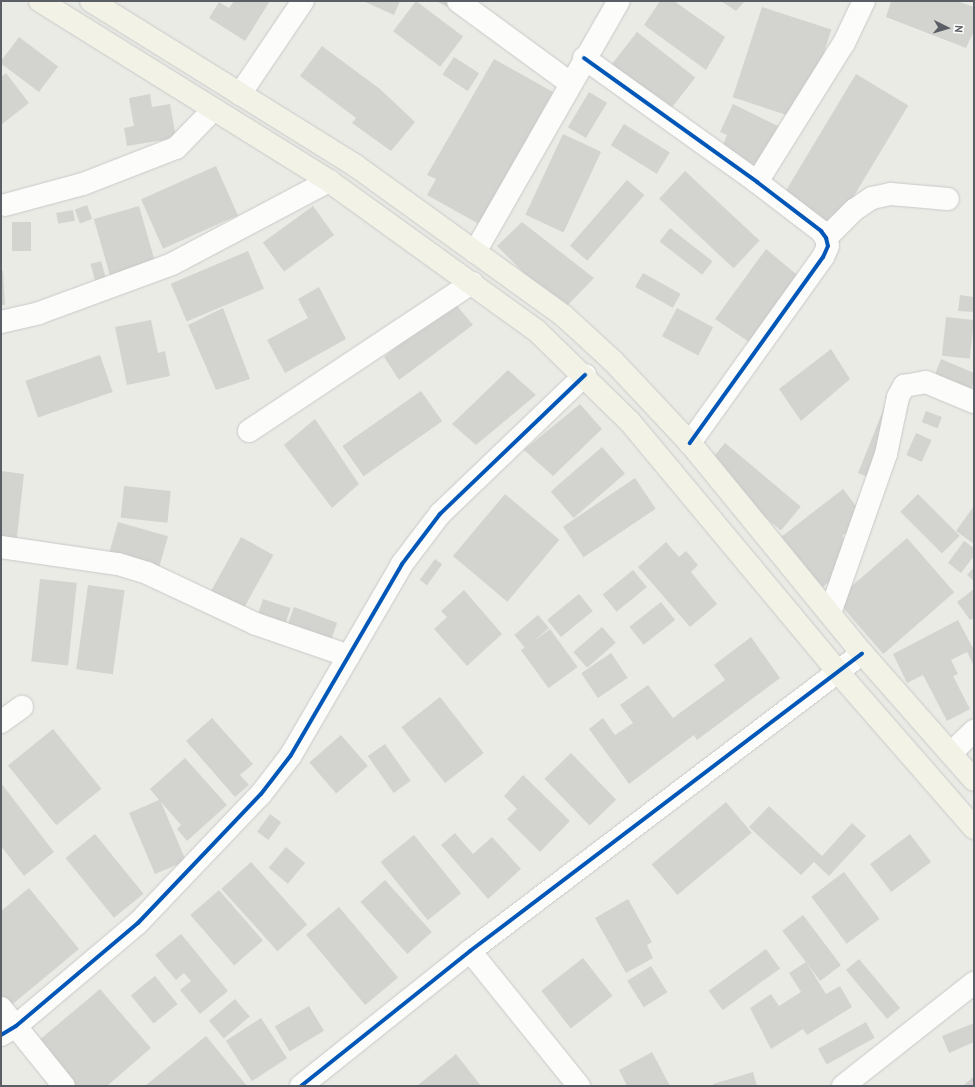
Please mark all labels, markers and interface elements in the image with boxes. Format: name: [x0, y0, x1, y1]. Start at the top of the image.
north arrow: [927, 8, 967, 48]
text: N: [952, 25, 966, 33]

